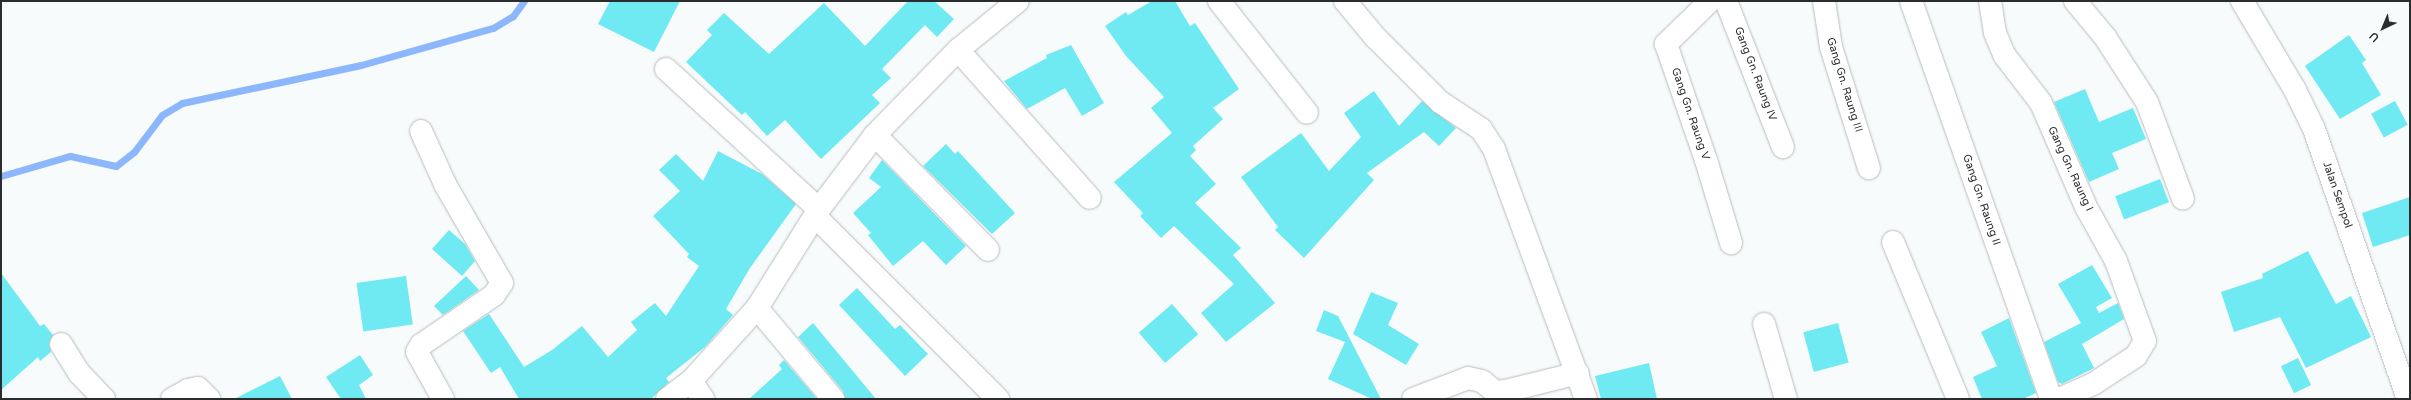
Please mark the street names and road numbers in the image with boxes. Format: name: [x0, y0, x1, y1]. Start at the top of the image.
street label: Gang Gn. Raung IV: [1731, 25, 1779, 123]
street label: Gang Gn. Raung III: [1823, 36, 1865, 134]
street label: Gang Gn. Raung V: [1668, 66, 1712, 162]
street label: Gang Gn. Raung I: [2045, 124, 2095, 214]
street label: Gang Gn. Raung II: [1959, 153, 2003, 247]
street label: Jalan Sempol: [2319, 160, 2355, 230]

